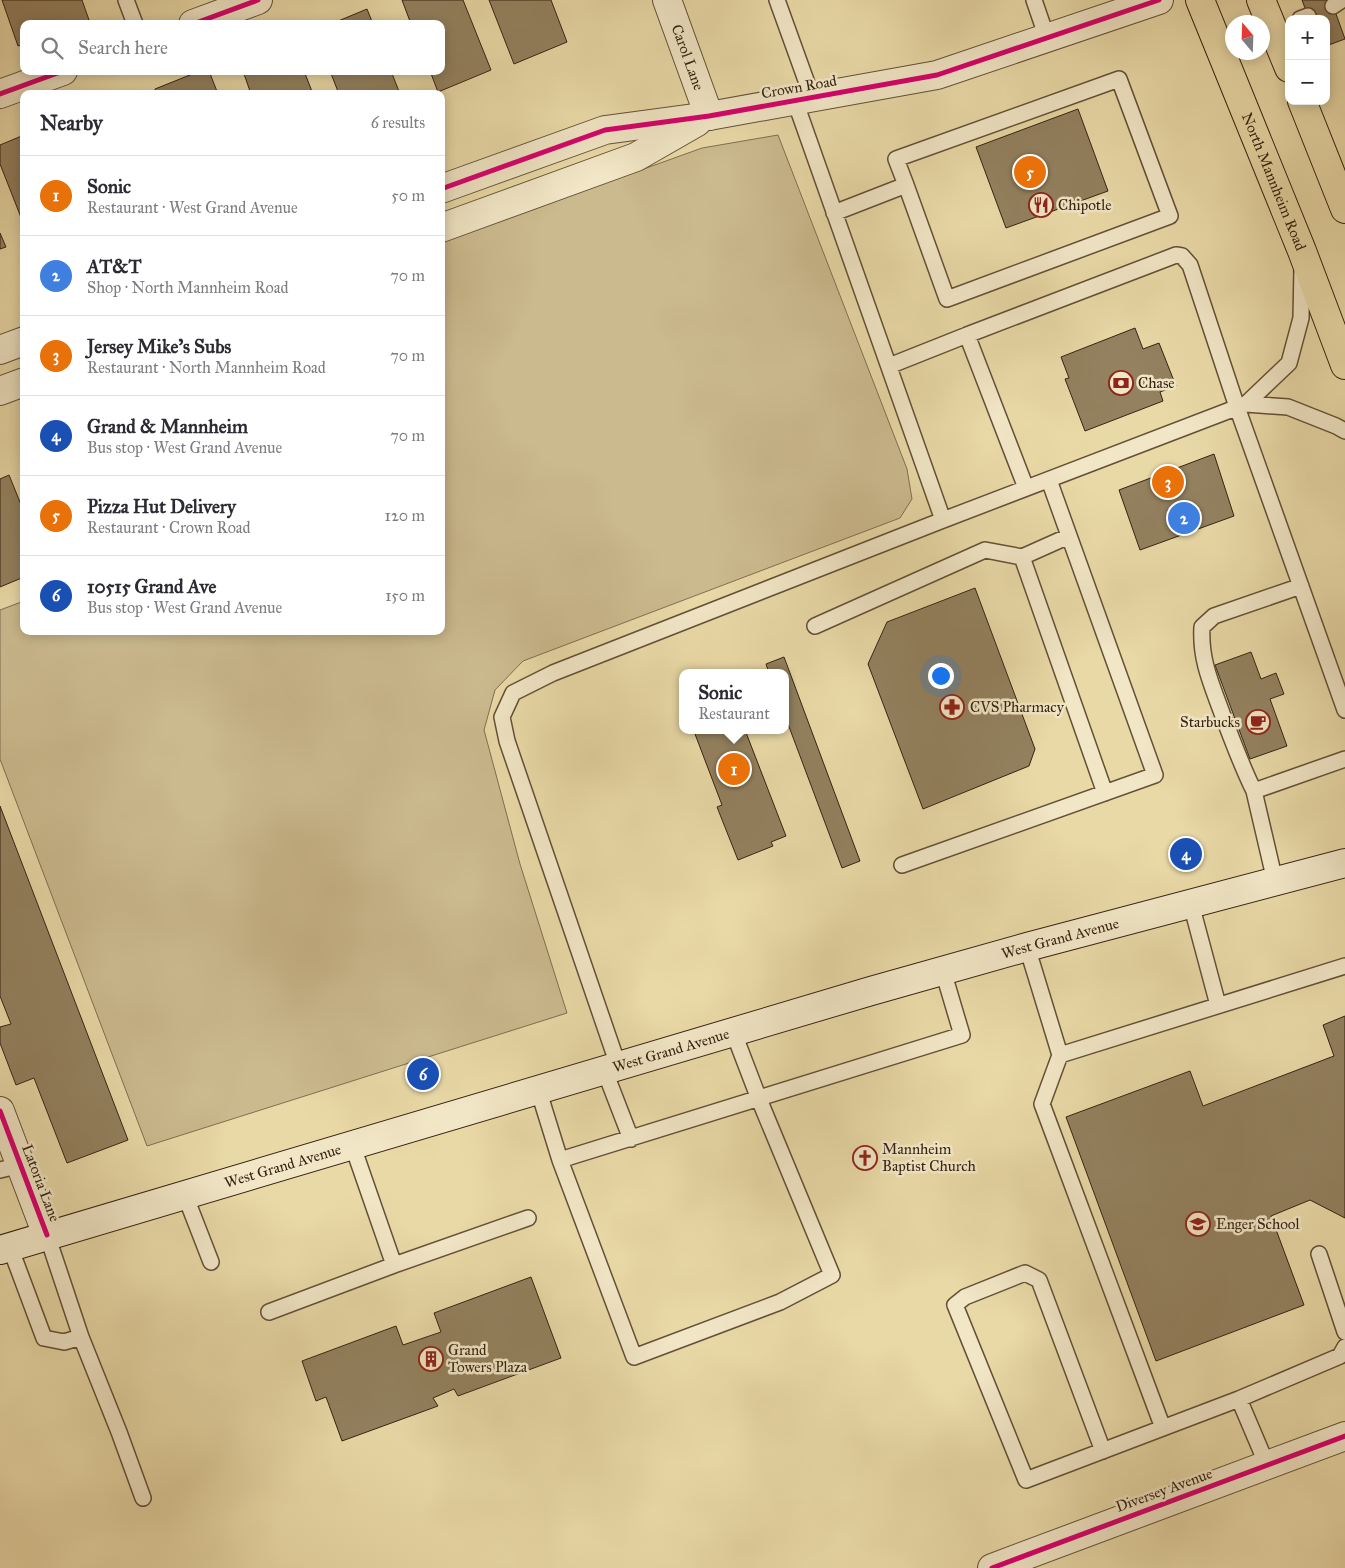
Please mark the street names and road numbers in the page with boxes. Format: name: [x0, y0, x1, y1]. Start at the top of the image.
street label: Carol Lane: [668, 22, 708, 93]
street label: Crown Road: [760, 71, 839, 103]
street label: North Mannheim Road: [1238, 110, 1310, 254]
street label: West Grand Avenue: [999, 914, 1121, 963]
street label: West Grand Avenue: [610, 1025, 731, 1076]
street label: West Grand Avenue: [222, 1140, 343, 1192]
street label: Latoria Lane: [18, 1142, 64, 1224]
street label: Diversey Avenue: [1113, 1464, 1215, 1516]

